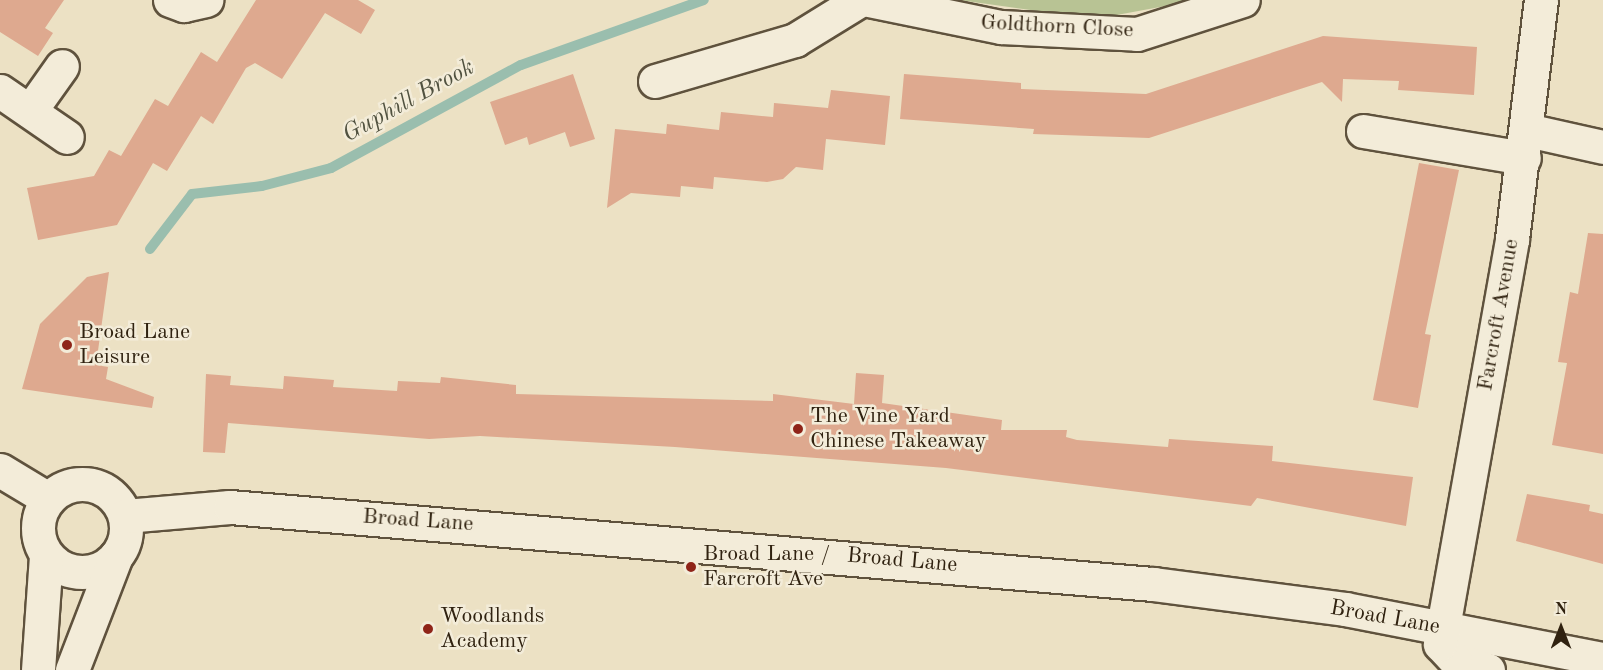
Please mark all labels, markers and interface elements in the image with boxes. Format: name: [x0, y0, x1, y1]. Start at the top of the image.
street label: Goldthorn Close: [980, 10, 1134, 44]
water label: Guphill Brook: [338, 54, 480, 150]
street label: Farcroft Avenue: [1473, 237, 1525, 393]
place label: Broad Lane Leisure: [79, 319, 190, 370]
marker: Broad Lane Leisure: [60, 338, 74, 352]
place label: The Vine Yard Chinese Takeaway: [810, 403, 986, 454]
marker: The Vine Yard Chinese Takeaway: [791, 422, 805, 436]
street label: Broad Lane: [362, 504, 474, 538]
place label: Broad Lane / Farcroft Ave: [703, 541, 830, 592]
street label: Broad Lane: [845, 543, 959, 579]
marker: Broad Lane / Farcroft Ave: [684, 560, 698, 574]
street label: Broad Lane: [1328, 595, 1442, 641]
north arrow: [1531, 598, 1591, 658]
text: N: [1555, 602, 1567, 618]
place label: Woodlands Academy: [440, 603, 544, 654]
marker: Woodlands Academy: [421, 622, 435, 636]

